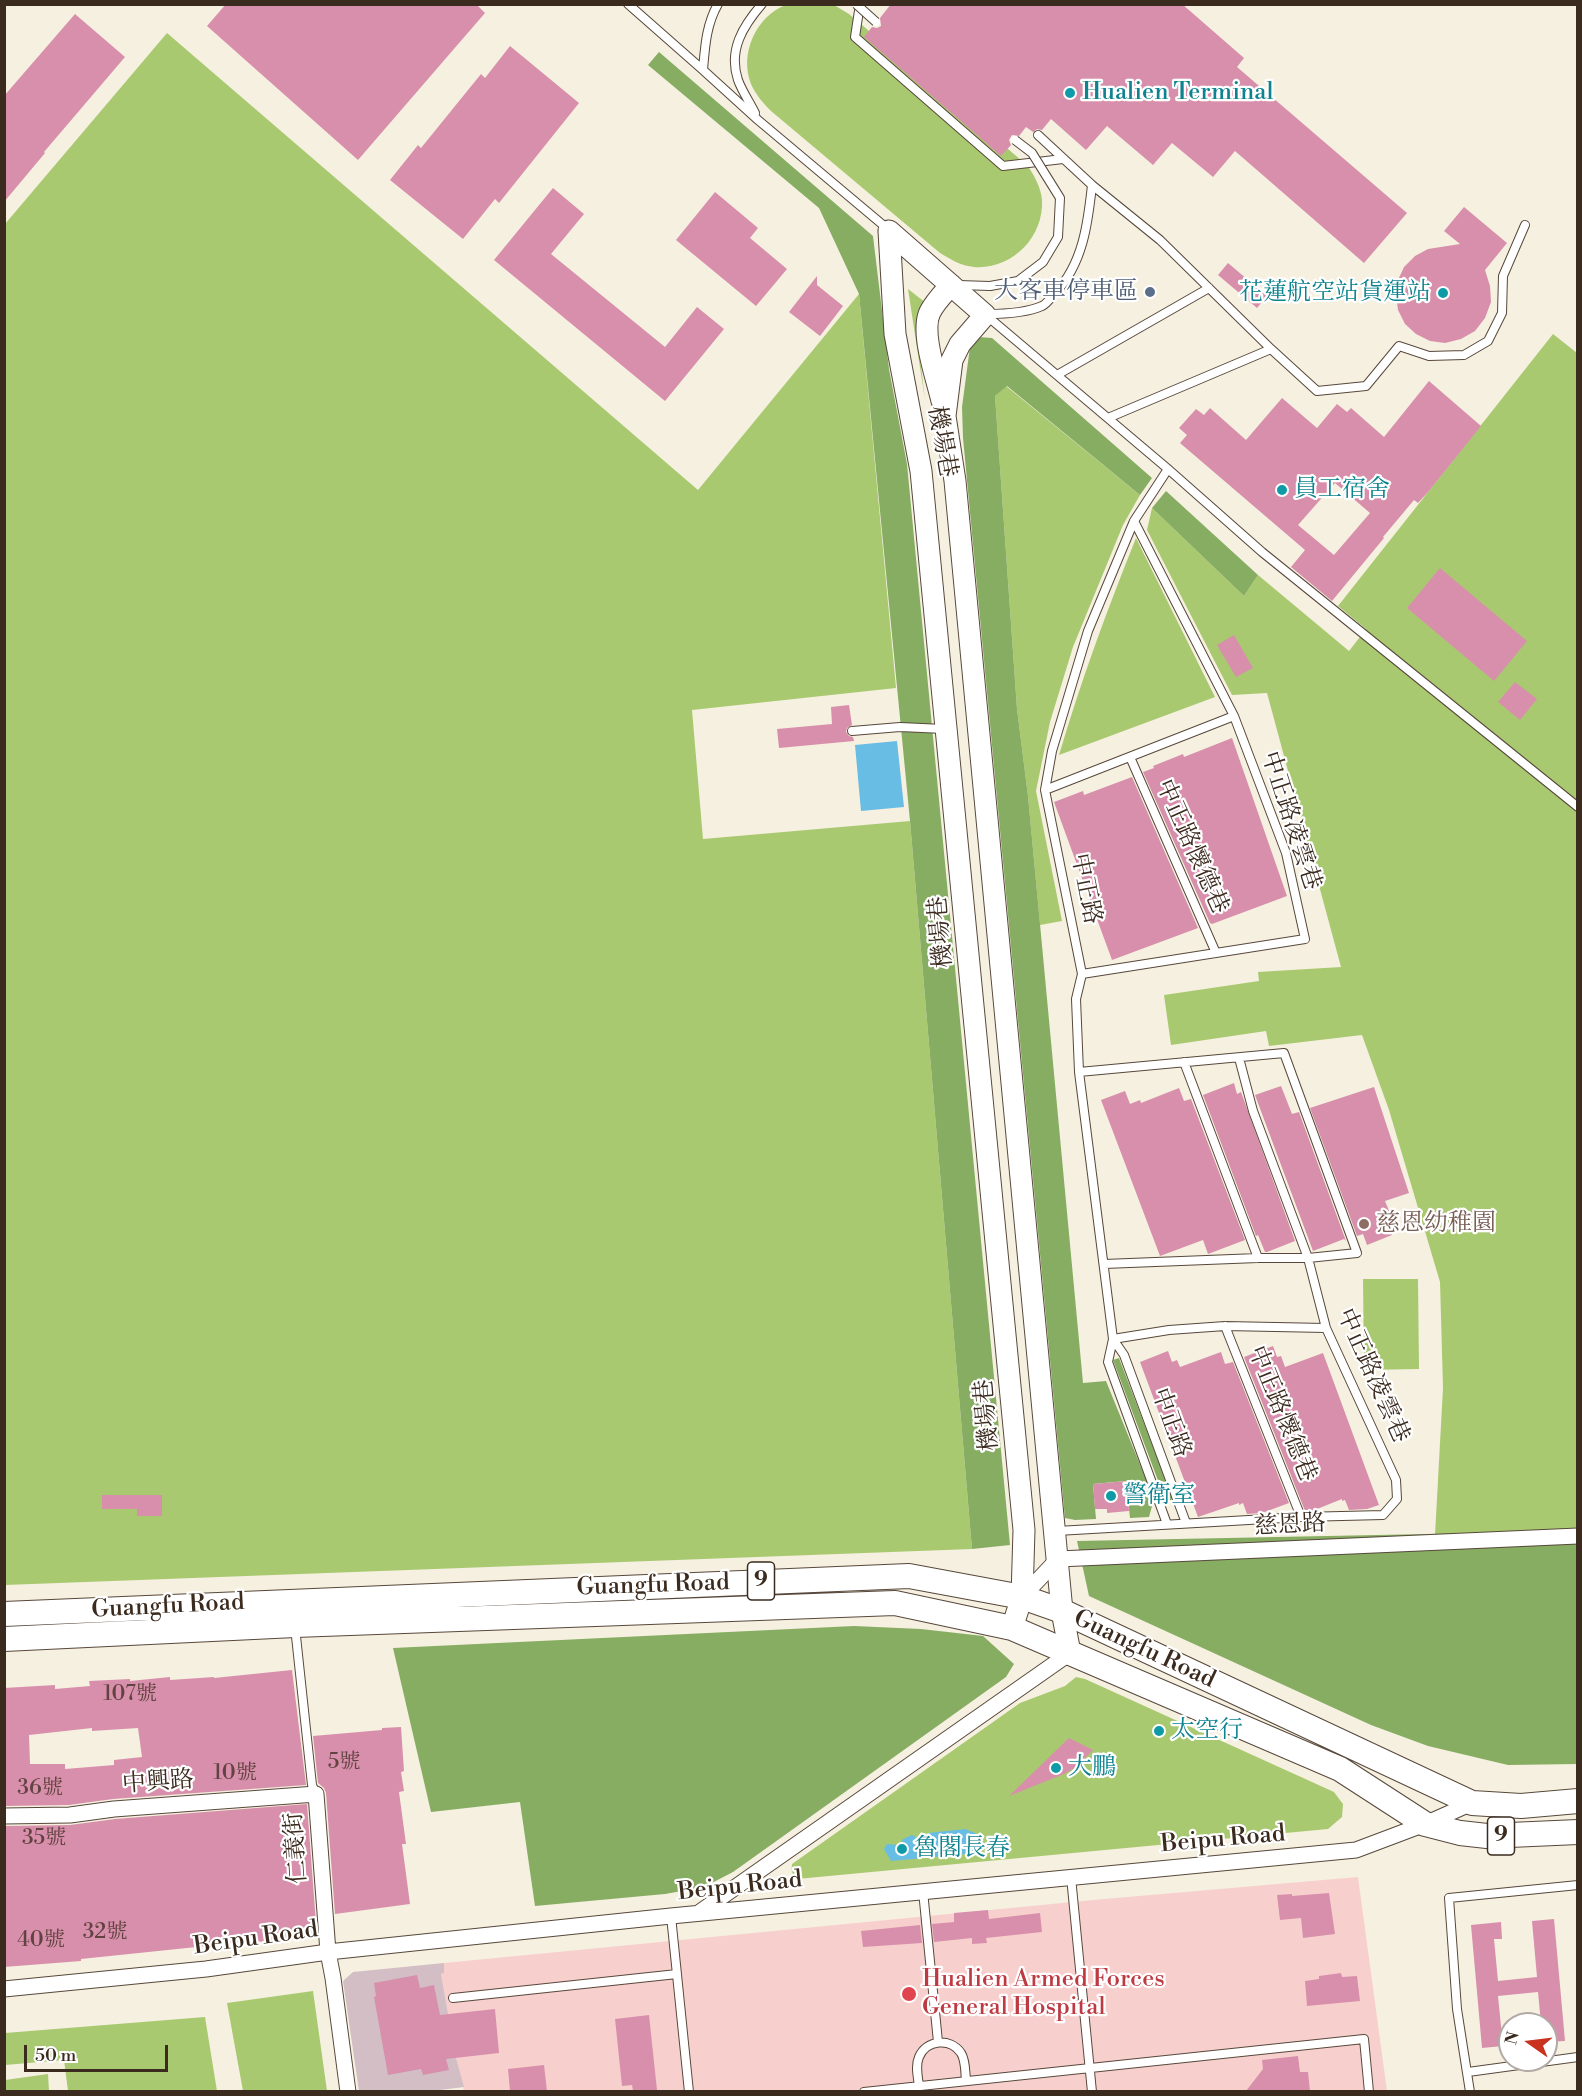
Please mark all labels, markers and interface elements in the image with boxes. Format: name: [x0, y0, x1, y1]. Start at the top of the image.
place label: Hualien Terminal: [1082, 79, 1274, 107]
marker: Hualien Terminal: [1063, 86, 1077, 100]
place label: 大客車停車區: [994, 278, 1138, 306]
place label: 花蓮航空站貨運站: [1239, 279, 1431, 307]
marker: 大客車停車區: [1143, 285, 1157, 299]
marker: 花蓮航空站貨運站: [1436, 286, 1450, 300]
street label: 機場巷: [921, 404, 961, 480]
place label: 員工宿舍: [1294, 476, 1390, 504]
marker: 員工宿舍: [1275, 483, 1289, 497]
street label: 中正路凌雲巷: [1254, 748, 1326, 894]
street label: 中正路懷德巷: [1149, 775, 1233, 919]
street label: 中正路: [1064, 851, 1106, 927]
street label: 機場巷: [925, 895, 959, 969]
place label: 慈恩幼稚園: [1376, 1210, 1496, 1238]
marker: 慈恩幼稚園: [1357, 1217, 1371, 1231]
street label: 中正路凌雲巷: [1330, 1304, 1414, 1448]
street label: 中正路懷德巷: [1241, 1342, 1321, 1486]
street label: 機場巷: [971, 1378, 1005, 1452]
street label: 中正路: [1144, 1384, 1196, 1462]
place label: 警衛室: [1123, 1482, 1195, 1510]
marker: 警衛室: [1104, 1489, 1118, 1503]
street label: 慈恩路: [1253, 1510, 1327, 1542]
road number: 9: [748, 1562, 774, 1600]
street label: Guangfu Road: [576, 1569, 730, 1603]
street label: Guangfu Road: [91, 1589, 245, 1625]
street label: Guangfu Road: [1068, 1605, 1220, 1695]
house number: 107號: [103, 1682, 157, 1708]
place label: 太空行: [1171, 1717, 1243, 1745]
marker: 太空行: [1152, 1724, 1166, 1738]
house number: 5號: [328, 1750, 360, 1776]
place label: 大鵬: [1068, 1754, 1116, 1782]
house number: 10號: [213, 1761, 257, 1787]
marker: 大鵬: [1049, 1761, 1063, 1775]
street label: 中興路: [121, 1766, 195, 1800]
house number: 36號: [17, 1776, 63, 1802]
street label: 仁義街: [280, 1811, 314, 1885]
road number: 9: [1488, 1817, 1514, 1855]
street label: Beipu Road: [1159, 1820, 1287, 1860]
house number: 35號: [22, 1826, 66, 1852]
place label: 魯閣長春: [914, 1835, 1010, 1863]
marker: 魯閣長春: [895, 1842, 909, 1856]
street label: Beipu Road: [676, 1866, 804, 1908]
street label: Beipu Road: [192, 1916, 320, 1962]
house number: 32號: [83, 1920, 127, 1946]
house number: 40號: [17, 1928, 65, 1954]
place label: Hualien Armed Forces General Hospital: [922, 1966, 1165, 2022]
marker: Hualien Armed Forces General Hospital: [900, 1985, 918, 2003]
north arrow: [1498, 2012, 1558, 2072]
text: N: [1501, 2030, 1524, 2047]
scale bar: [27, 2033, 171, 2071]
text: 50 m: [35, 2044, 76, 2067]

